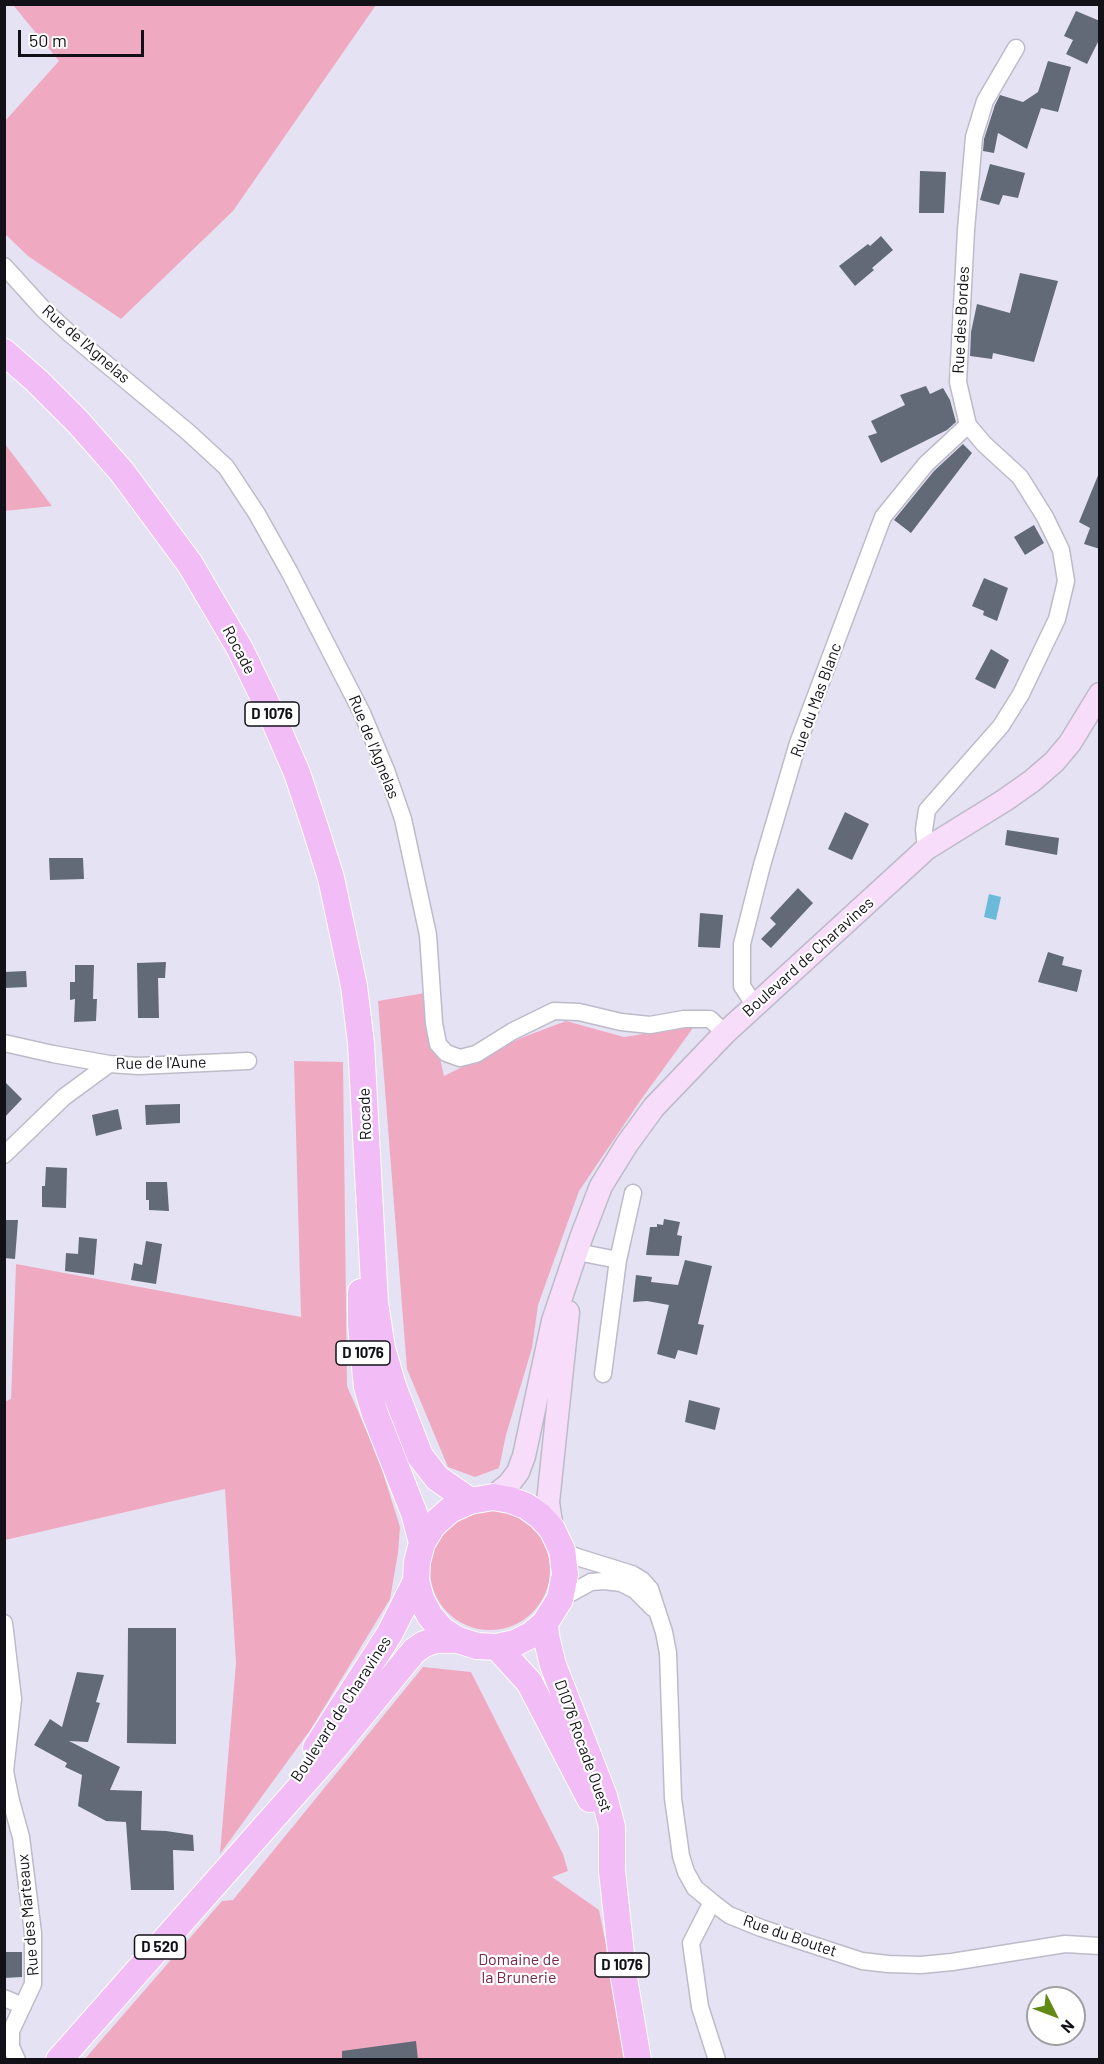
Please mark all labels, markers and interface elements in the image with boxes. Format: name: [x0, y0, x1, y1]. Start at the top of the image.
scale bar: [21, 18, 147, 56]
text: 50 m: [29, 29, 67, 51]
street label: Rue des Bordes: [949, 266, 973, 374]
street label: Rue de l'Agnelas: [38, 301, 134, 387]
street label: Rocade: [218, 622, 260, 678]
street label: Rue du Mas Blanc: [786, 640, 846, 760]
street label: Rue de l'Agnelas: [345, 692, 403, 802]
road number: D 1076: [245, 702, 299, 726]
street label: Boulevard de Charavines: [739, 893, 877, 1021]
street label: Rue de l'Aune: [115, 1053, 207, 1073]
street label: Rocade: [354, 1088, 376, 1140]
road number: D 1076: [336, 1341, 390, 1365]
street label: Boulevard de Charavines: [287, 1633, 395, 1785]
street label: D1076 Rocade Ouest: [550, 1677, 616, 1815]
street label: Rue des Marteaux: [13, 1853, 43, 1977]
street label: Rue du Boutet: [741, 1911, 839, 1961]
road number: D 520: [134, 1935, 186, 1959]
park label: Domaine de la Brunerie: [478, 1950, 560, 1988]
road number: D 1076: [595, 1953, 649, 1977]
north arrow: [1026, 1986, 1086, 2046]
text: N: [1058, 2017, 1079, 2037]

